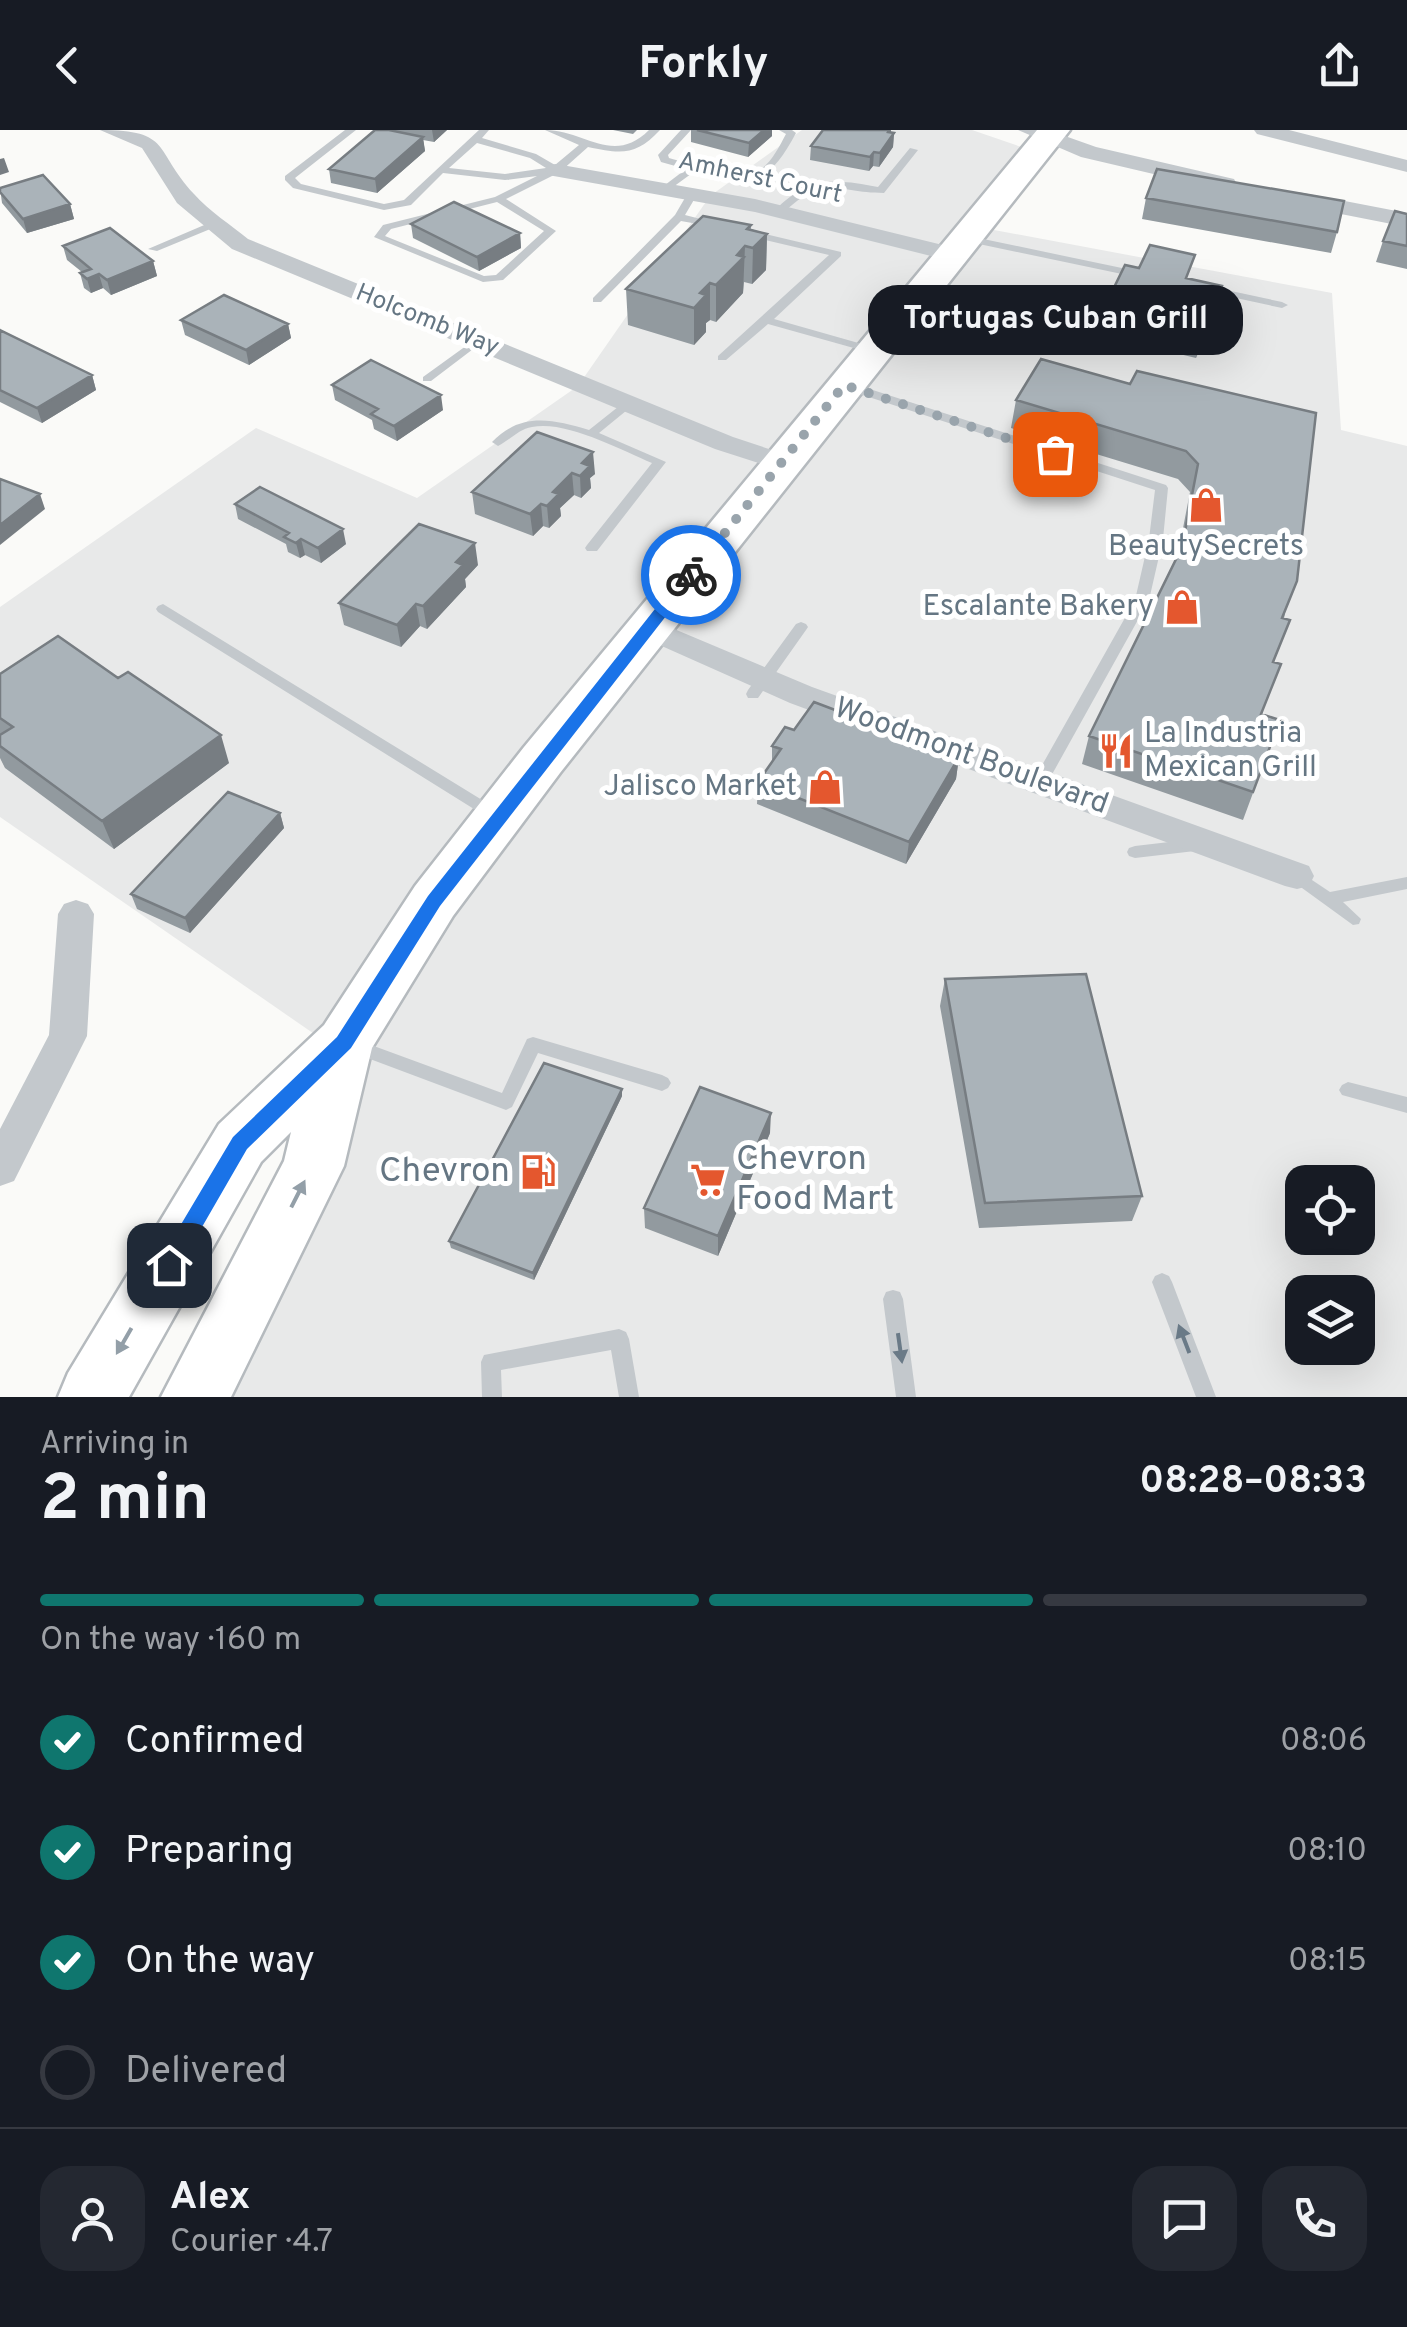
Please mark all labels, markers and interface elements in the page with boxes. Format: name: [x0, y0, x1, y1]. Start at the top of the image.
text: Forkly: [639, 37, 768, 94]
icon: back: [40, 38, 95, 93]
icon: share: [1312, 38, 1367, 93]
street label: Amherst Court: [675, 146, 845, 212]
street label: Holcomb Way: [351, 278, 503, 364]
callout: Tortugas Cuban Grill: [868, 284, 1242, 354]
text: Tortugas Cuban Grill: [903, 300, 1208, 340]
pin: [1013, 412, 1098, 497]
icon: bag: [1028, 427, 1083, 482]
shop icon: BeautySecrets: [1187, 486, 1225, 524]
courier: [641, 525, 741, 625]
place label: BeautySecrets: [1108, 529, 1304, 566]
icon: bike: [664, 548, 719, 603]
shop icon: Escalante Bakery: [1163, 588, 1201, 626]
place label: Escalante Bakery: [923, 589, 1154, 626]
street label: Woodmont Boulevard: [829, 690, 1113, 824]
place label: La Industria Mexican Grill: [1144, 716, 1317, 787]
restaurant icon: La Industria Mexican Grill: [1097, 732, 1135, 770]
shop icon: Jalisco Market: [806, 768, 844, 806]
place label: Jalisco Market: [603, 769, 797, 806]
place label: Chevron Food Mart: [736, 1138, 894, 1222]
place label: Chevron: [379, 1150, 510, 1194]
fuel station icon: Chevron: [519, 1153, 557, 1191]
supermarket icon: Chevron Food Mart: [689, 1161, 727, 1199]
map controls: [1285, 1165, 1375, 1365]
button: locate: [1285, 1165, 1375, 1255]
one-way arrow: [290, 1179, 307, 1208]
pin: [127, 1223, 212, 1308]
icon: home: [142, 1238, 197, 1293]
button: layers: [1285, 1275, 1375, 1365]
one-way arrow: [1176, 1324, 1191, 1354]
one-way arrow: [116, 1327, 134, 1355]
one-way arrow: [892, 1333, 908, 1364]
text: Arriving in: [40, 1425, 189, 1465]
text: 08:28–08:33: [1139, 1458, 1367, 1507]
text: 2 min: [40, 1461, 210, 1543]
text: On the way · 160 m: [40, 1621, 301, 1661]
icon: check: [40, 1715, 95, 1770]
text: Confirmed: [125, 1718, 304, 1767]
text: 08:06: [1280, 1722, 1367, 1762]
icon: check: [40, 1825, 95, 1880]
text: Preparing: [125, 1828, 294, 1877]
text: 08:10: [1287, 1832, 1367, 1872]
icon: check: [40, 1935, 95, 1990]
text: On the way: [125, 1938, 315, 1987]
text: 08:15: [1288, 1942, 1367, 1982]
text: Delivered: [125, 2048, 287, 2097]
button: person: [40, 2166, 145, 2271]
button: chat: [1132, 2166, 1237, 2271]
button: phone: [1262, 2166, 1367, 2271]
text: Alex: [170, 2174, 250, 2223]
text: Courier · 4.7: [170, 2223, 333, 2263]

